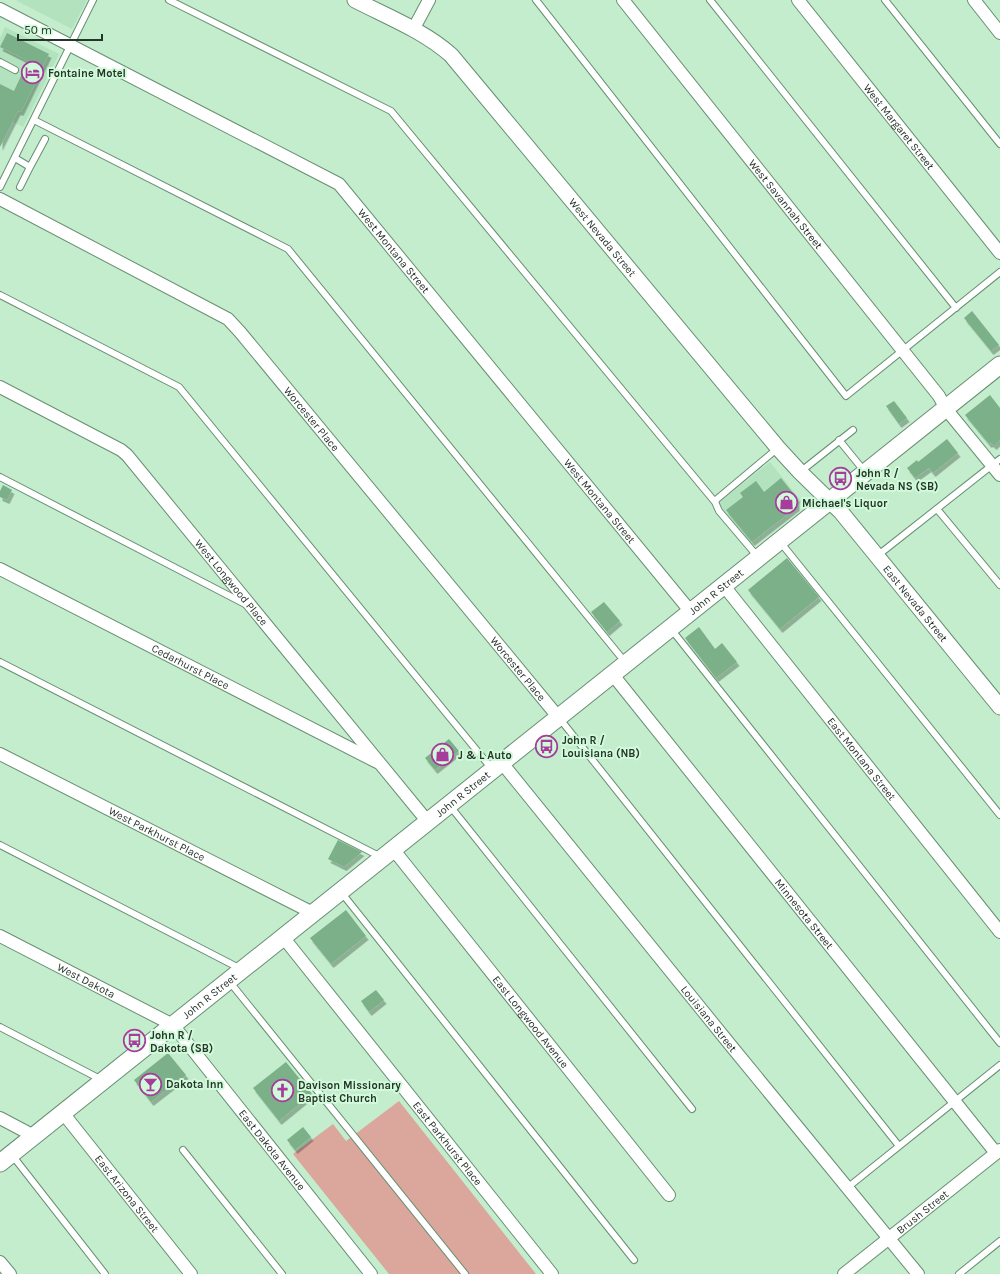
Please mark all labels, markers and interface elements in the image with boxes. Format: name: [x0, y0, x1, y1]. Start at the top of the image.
scale bar: [18, 16, 102, 42]
text: 50 m: [24, 23, 52, 37]
hotel icon: Fontaine Motel: [19, 60, 45, 86]
place label: Fontaine Motel: [48, 67, 126, 80]
street label: West Margaret Street: [861, 82, 937, 172]
street label: West Savannah Street: [746, 157, 825, 252]
street label: West Nevada Street: [566, 196, 639, 279]
street label: West Montana Street: [355, 206, 432, 296]
street label: Worcester Place: [281, 384, 342, 454]
street label: West Montana Street: [561, 457, 638, 546]
bus stop icon: John R / Nevada NS (SB): [828, 466, 854, 492]
place label: John R / Nevada NS (SB): [856, 467, 938, 493]
shop icon: Michael's Liquor: [773, 490, 799, 516]
place label: Michael's Liquor: [802, 497, 888, 510]
street label: West Longwood Place: [192, 537, 270, 629]
street label: East Nevada Street: [880, 563, 950, 645]
street label: John R Street: [686, 566, 746, 618]
street label: Worcester Place: [487, 634, 548, 704]
street label: Cedarhurst Place: [149, 642, 232, 692]
street label: East Montana Street: [824, 715, 898, 803]
bus stop icon: John R / Louisiana (NB): [534, 733, 560, 759]
place label: John R / Louisiana (NB): [562, 734, 640, 760]
shop icon: J & L Auto: [429, 742, 455, 768]
place label: J & L Auto: [458, 749, 512, 762]
street label: John R Street: [433, 768, 493, 820]
street label: West Parkhurst Place: [106, 804, 207, 864]
street label: Minnesota Street: [772, 876, 836, 952]
street label: West Dakota: [55, 961, 117, 1001]
street label: John R Street: [180, 971, 240, 1022]
street label: East Longwood Avenue: [490, 973, 571, 1071]
street label: Louisiana Street: [678, 983, 739, 1055]
bus stop icon: John R / Dakota (SB): [122, 1028, 148, 1054]
place label: John R / Dakota (SB): [150, 1029, 213, 1055]
bar icon: Dakota Inn: [138, 1071, 164, 1097]
place label: Dakota Inn: [166, 1078, 223, 1091]
church icon: Davison Missionary Baptist Church: [270, 1078, 296, 1104]
place label: Davison Missionary Baptist Church: [298, 1079, 401, 1105]
street label: East Parkhurst Place: [410, 1099, 485, 1188]
street label: East Dakota Avenue: [236, 1107, 308, 1193]
street label: East Arizona Street: [92, 1153, 161, 1235]
street label: Brush Street: [894, 1188, 951, 1237]

